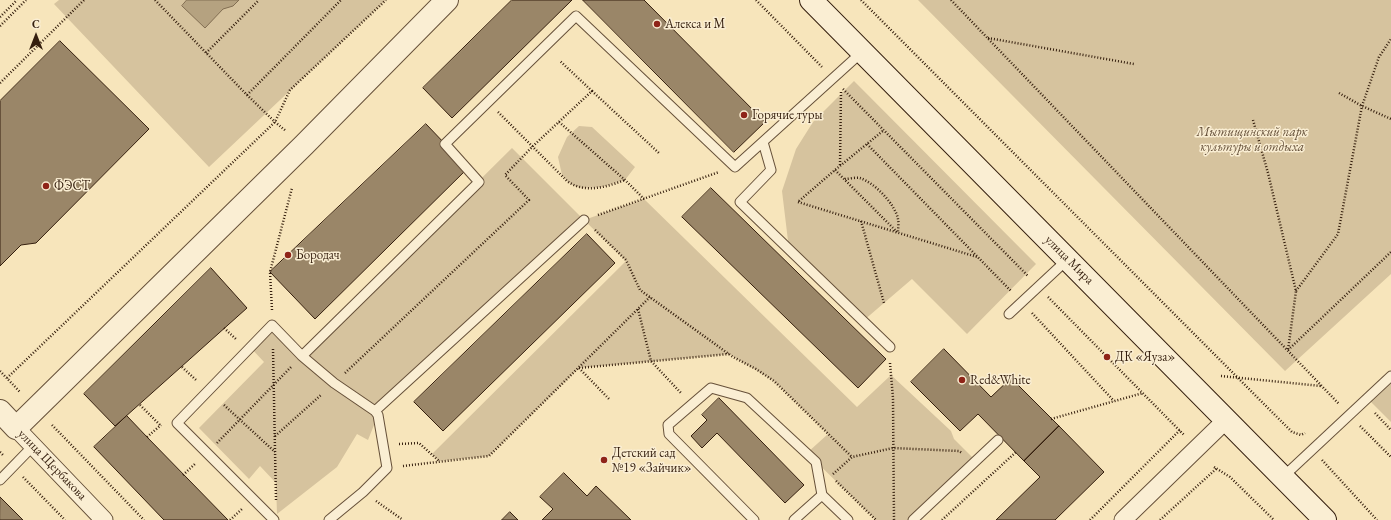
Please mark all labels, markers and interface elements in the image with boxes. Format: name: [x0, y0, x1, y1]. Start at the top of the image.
north arrow: [16, 16, 56, 56]
place label: Алекса и М: [665, 16, 725, 32]
text: С: [32, 17, 40, 31]
marker: Алекса и М: [652, 19, 662, 29]
place label: Горячие туры: [752, 107, 822, 123]
marker: Горячие туры: [739, 110, 749, 120]
park label: Мытищинский парк культуры и отдыха: [1196, 124, 1308, 155]
place label: ФЭСТ: [54, 178, 90, 194]
marker: ФЭСТ: [41, 181, 51, 191]
street label: улица Мира: [1041, 232, 1097, 288]
place label: Бородач: [296, 247, 340, 263]
marker: Бородач: [283, 250, 293, 260]
place label: ДК «Яуза»: [1115, 349, 1175, 365]
marker: ДК «Яуза»: [1102, 352, 1112, 362]
place label: Red&White: [970, 372, 1031, 388]
marker: Red&White: [957, 375, 967, 385]
street label: улица Щербакова: [14, 426, 90, 504]
place label: Детский сад №19 «Зайчик»: [612, 445, 691, 476]
marker: Детский сад №19 «Зайчик»: [599, 455, 609, 465]

